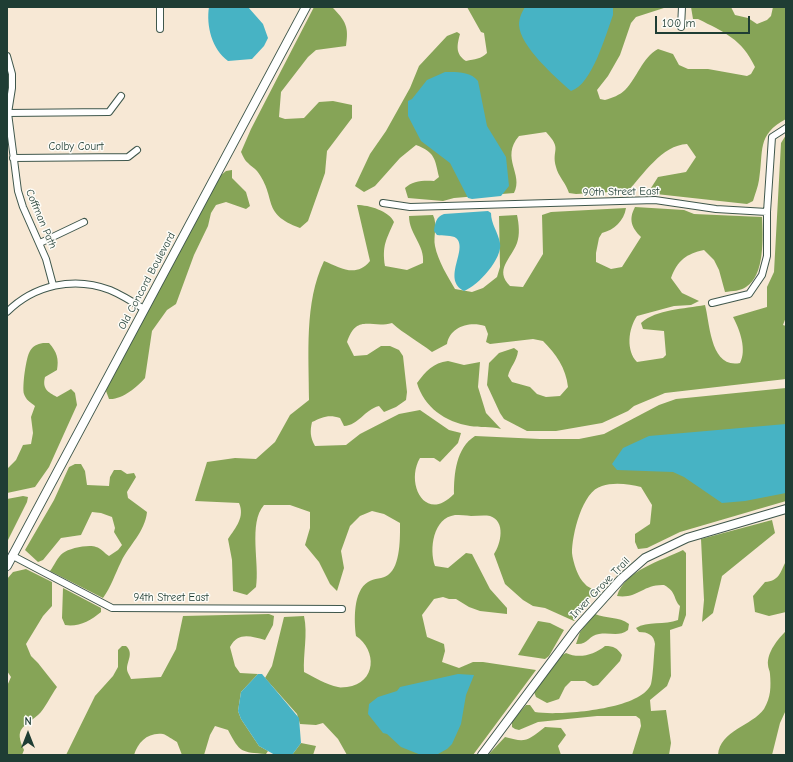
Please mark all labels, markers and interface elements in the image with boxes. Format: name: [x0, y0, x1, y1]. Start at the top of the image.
scale bar: [657, 8, 752, 34]
text: 100 m: [662, 16, 695, 30]
street label: Colby Court: [48, 140, 104, 154]
street label: 90th Street East: [583, 185, 659, 199]
street label: Coffman Path: [22, 187, 60, 251]
street label: Old Concord Boulevard: [116, 230, 178, 332]
street label: Inver Grove Trail: [567, 555, 633, 621]
street label: 94th Street East: [133, 591, 209, 605]
north arrow: [8, 714, 48, 754]
text: N: [24, 715, 32, 728]

